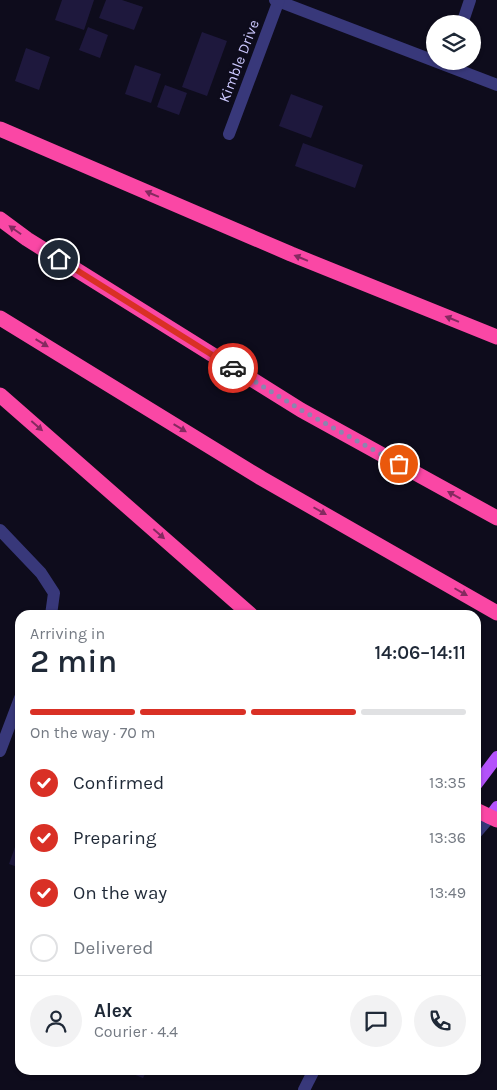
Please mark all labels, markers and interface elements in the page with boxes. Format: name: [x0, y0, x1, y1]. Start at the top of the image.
map controls: [426, 15, 481, 70]
button: layers: [426, 15, 481, 70]
street label: Kimble Drive: [215, 17, 263, 105]
one-way arrow: [145, 190, 159, 198]
one-way arrow: [9, 225, 22, 235]
pin: [38, 238, 80, 280]
icon: home: [45, 245, 73, 273]
one-way arrow: [293, 254, 308, 262]
one-way arrow: [445, 314, 459, 322]
one-way arrow: [35, 339, 48, 348]
courier: [208, 343, 258, 393]
icon: car: [219, 354, 247, 382]
one-way arrow: [30, 421, 43, 432]
one-way arrow: [174, 424, 187, 433]
pin: [378, 443, 420, 485]
icon: bag: [385, 450, 413, 478]
one-way arrow: [448, 490, 461, 499]
one-way arrow: [313, 507, 326, 516]
one-way arrow: [152, 528, 164, 540]
one-way arrow: [454, 588, 468, 596]
text: Arriving in: [30, 624, 105, 643]
text: 14:06–14:11: [374, 642, 466, 664]
text: 2 min: [30, 643, 117, 680]
text: On the way · 70 m: [30, 723, 156, 742]
icon: check: [30, 769, 58, 797]
text: Confirmed: [73, 772, 164, 794]
text: 13:35: [429, 773, 466, 792]
icon: check: [30, 824, 58, 852]
text: Preparing: [73, 827, 156, 849]
text: 13:36: [429, 828, 466, 847]
icon: check: [30, 879, 58, 907]
text: On the way: [73, 882, 167, 904]
text: 13:49: [429, 883, 466, 902]
text: Delivered: [73, 937, 153, 959]
button: person: [30, 995, 82, 1047]
button: chat: [350, 995, 402, 1047]
button: phone: [414, 995, 466, 1047]
text: Alex: [94, 1000, 132, 1022]
text: Courier · 4.4: [94, 1022, 178, 1041]

